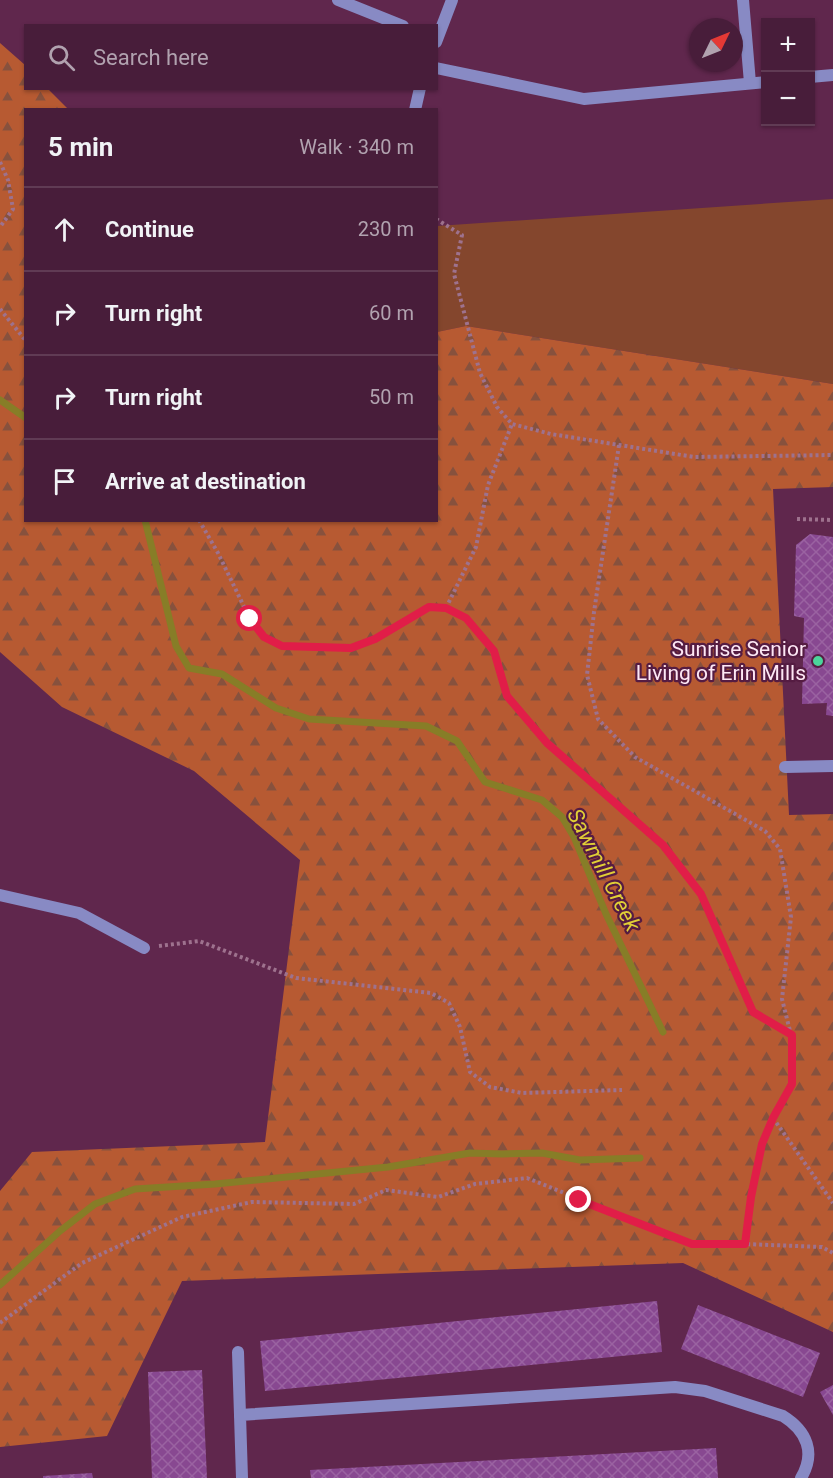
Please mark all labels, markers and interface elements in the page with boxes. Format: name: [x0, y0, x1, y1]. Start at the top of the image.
north arrow: [689, 18, 743, 72]
map controls: [761, 18, 815, 126]
button: +: [761, 18, 815, 72]
search box: [24, 24, 438, 90]
icon: search: [45, 41, 78, 74]
text: Search here: [93, 45, 209, 70]
button: −: [761, 72, 815, 126]
text: 5 min: [48, 132, 113, 162]
text: Walk · 340 m: [299, 135, 414, 159]
icon: ahead: [48, 213, 81, 246]
text: Continue: [105, 217, 194, 242]
text: 230 m: [358, 217, 414, 241]
icon: right: [48, 297, 81, 330]
text: Turn right: [105, 301, 202, 326]
text: 60 m: [369, 301, 414, 325]
icon: right: [48, 381, 81, 414]
text: Turn right: [105, 385, 202, 410]
text: 50 m: [369, 385, 414, 409]
icon: arrive: [48, 465, 81, 498]
text: Arrive at destination: [105, 469, 306, 494]
route start: [236, 605, 262, 631]
place label: Sunrise Senior Living of Erin Mills: [636, 637, 806, 685]
marker: Sunrise Senior Living of Erin Mills: [811, 654, 825, 668]
water label: Sawmill Creek: [562, 804, 646, 937]
route end: [565, 1186, 591, 1212]

